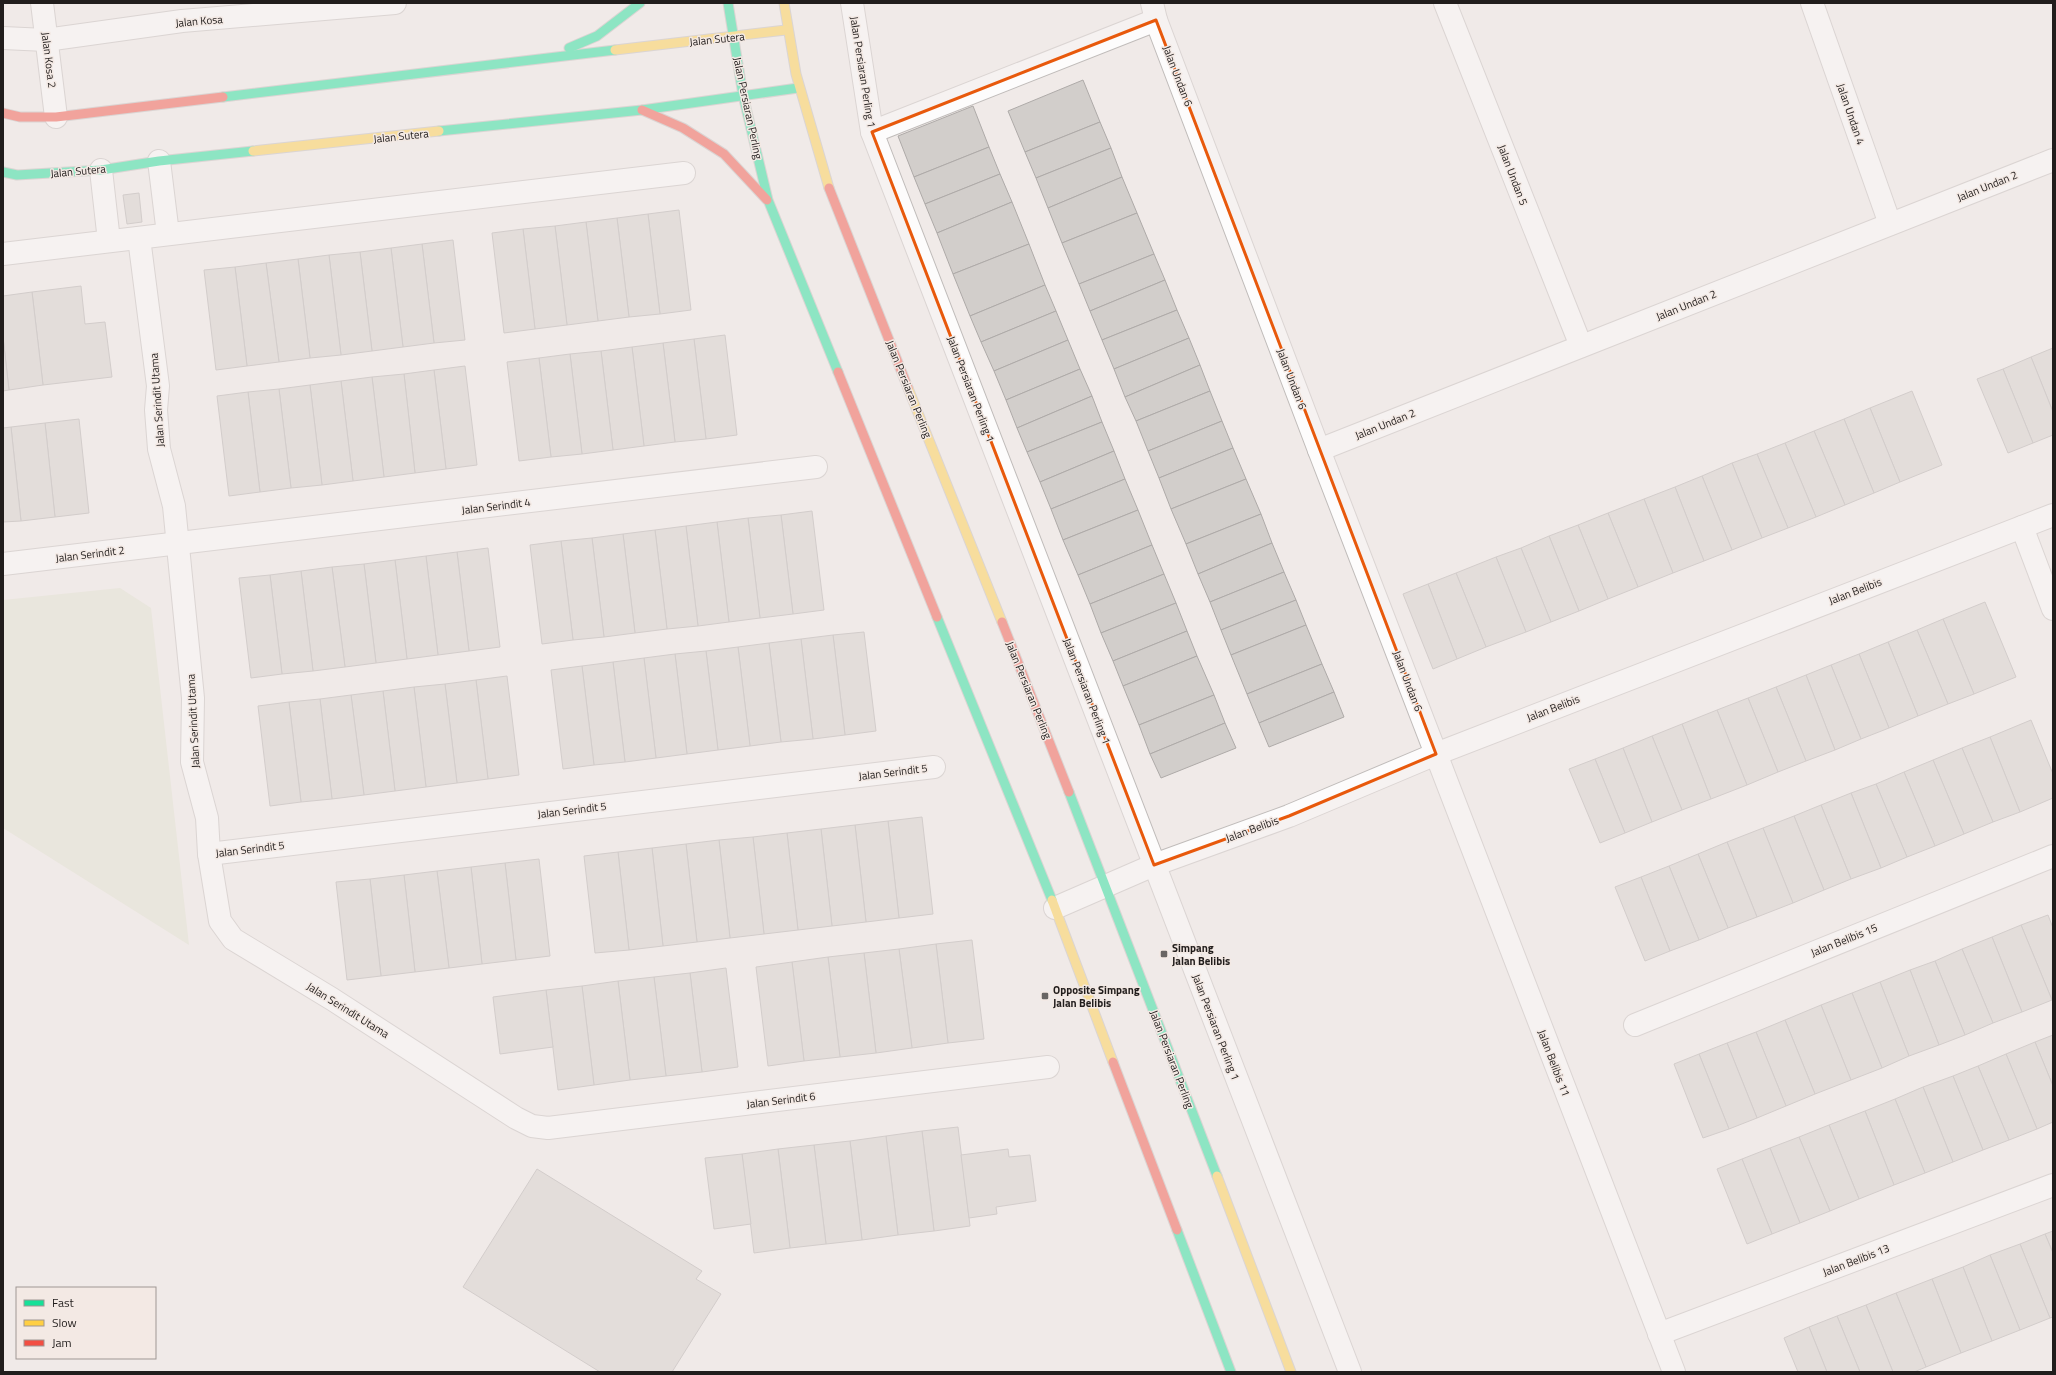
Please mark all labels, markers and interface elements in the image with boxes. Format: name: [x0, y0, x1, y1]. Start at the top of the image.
street label: Jalan Kosa: [175, 11, 224, 31]
street label: Jalan Persiaran Perling 1: [846, 15, 880, 129]
street label: Jalan Sutera: [689, 28, 746, 50]
street label: Jalan Kosa 2: [38, 31, 60, 89]
street label: Jalan Undan 6: [1159, 43, 1197, 109]
street label: Jalan Persiaran Perling: [729, 55, 767, 161]
street label: Jalan Undan 4: [1833, 81, 1869, 147]
street label: Jalan Sutera: [373, 125, 430, 147]
street label: Jalan Undan 5: [1494, 142, 1532, 208]
street label: Jalan Sutera: [50, 161, 107, 181]
street label: Jalan Undan 2: [1954, 167, 2020, 205]
street label: Jalan Undan 2: [1653, 286, 1719, 324]
street label: Jalan Persiaran Perling 1: [943, 334, 999, 444]
street label: Jalan Persiaran Perling: [882, 338, 936, 440]
street label: Jalan Undan 6: [1273, 346, 1311, 412]
street label: Jalan Serindit Utama: [146, 352, 168, 448]
street label: Jalan Undan 2: [1352, 405, 1418, 443]
street label: Jalan Serindit 4: [461, 494, 531, 518]
street label: Jalan Serindit 2: [55, 542, 125, 566]
street label: Jalan Belibis: [1826, 574, 1884, 608]
street label: Jalan Persiaran Perling 1: [1059, 636, 1115, 746]
street label: Jalan Persiaran Perling: [1002, 639, 1056, 741]
street label: Jalan Undan 6: [1389, 648, 1427, 714]
street label: Jalan Serindit Utama: [183, 673, 203, 769]
street label: Jalan Belibis: [1524, 691, 1582, 725]
street label: Jalan Serindit 5: [858, 760, 928, 784]
street label: Jalan Serindit 5: [537, 798, 607, 822]
street label: Jalan Belibis: [1223, 812, 1281, 846]
street label: Jalan Serindit 5: [215, 837, 285, 861]
street label: Jalan Belibis 15: [1808, 919, 1880, 961]
place label: Simpang Jalan Belibis: [1172, 940, 1230, 969]
marker: Simpang Jalan Belibis: [1159, 949, 1169, 959]
street label: Jalan Persiaran Perling 1: [1188, 972, 1244, 1082]
street label: Jalan Serindit Utama: [304, 978, 393, 1042]
place label: Opposite Simpang Jalan Belibis: [1053, 982, 1140, 1011]
marker: Opposite Simpang Jalan Belibis: [1040, 991, 1050, 1001]
street label: Jalan Persiaran Perling: [1146, 1008, 1198, 1111]
street label: Jalan Belibis 11: [1534, 1027, 1574, 1099]
street label: Jalan Serindit 6: [746, 1088, 816, 1112]
street label: Jalan Belibis 13: [1820, 1240, 1892, 1280]
legend: [16, 1287, 156, 1359]
text: Fast: [52, 1293, 75, 1312]
text: Slow: [52, 1313, 77, 1332]
text: Jam: [52, 1333, 72, 1352]

